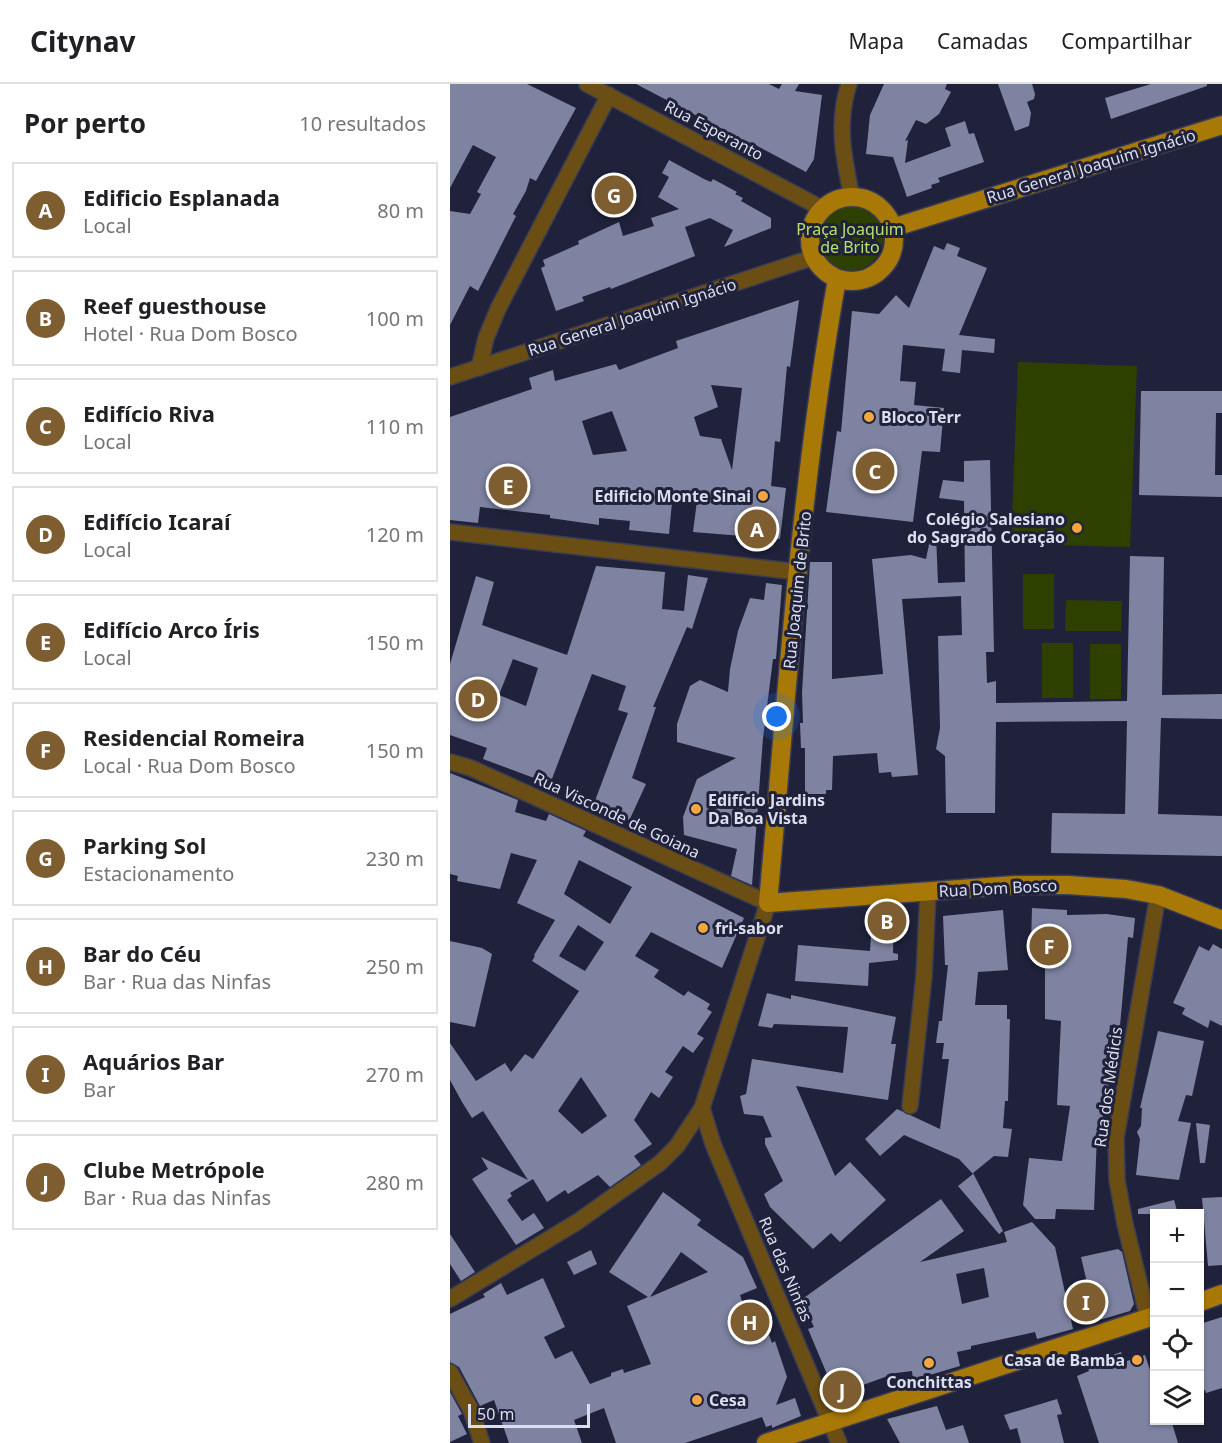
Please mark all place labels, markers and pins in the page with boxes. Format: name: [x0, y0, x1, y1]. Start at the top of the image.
pin: G: [594, 172, 634, 218]
place label: Bloco Terr: [881, 406, 961, 428]
marker: Bloco Terr: [862, 410, 876, 424]
pin: C: [856, 448, 894, 494]
pin: E: [488, 464, 528, 508]
place label: Edificio Monte Sinai: [594, 485, 751, 507]
marker: Edificio Monte Sinai: [756, 489, 770, 503]
pin: A: [738, 506, 776, 552]
place label: Colégio Salesiano do Sagrado Coração: [907, 508, 1065, 548]
marker: Colégio Salesiano do Sagrado Coração: [1070, 521, 1084, 535]
pin: D: [459, 676, 498, 722]
place label: Edifício Jardins Da Boa Vista: [708, 789, 825, 829]
marker: Edifício Jardins Da Boa Vista: [689, 802, 703, 816]
pin: B: [868, 898, 906, 944]
place label: fri-sabor: [715, 917, 783, 939]
marker: fri-sabor: [696, 921, 710, 935]
pin: F: [1030, 924, 1068, 968]
pin: I: [1066, 1280, 1106, 1324]
pin: H: [730, 1300, 770, 1344]
place label: Casa de Bamba: [1004, 1349, 1125, 1371]
marker: Casa de Bamba: [1130, 1353, 1144, 1367]
marker: Conchittas: [922, 1356, 936, 1370]
pin: J: [822, 1368, 862, 1412]
place label: Conchittas: [886, 1371, 972, 1393]
place label: Cesa: [709, 1389, 746, 1411]
marker: Cesa: [690, 1393, 704, 1407]

